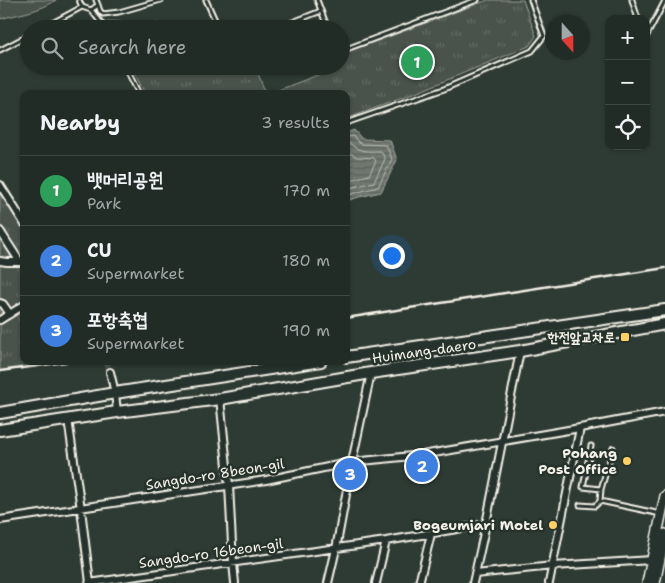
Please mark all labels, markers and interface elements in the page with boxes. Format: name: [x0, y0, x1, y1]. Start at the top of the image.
north arrow: [545, 15, 590, 60]
map controls: [605, 15, 650, 150]
button: +: [605, 15, 650, 60]
search box: [20, 20, 350, 75]
icon: search: [38, 34, 66, 62]
text: Search here: [78, 35, 187, 60]
pin: 1: [401, 43, 433, 81]
button: −: [605, 60, 650, 105]
button: locate: [605, 105, 650, 150]
text: Nearby: [40, 109, 120, 137]
text: 3 results: [261, 112, 330, 133]
text: 뱃머리공원: [87, 167, 163, 192]
text: 1: [52, 180, 60, 201]
text: 170 m: [283, 180, 330, 201]
text: Park: [87, 193, 121, 214]
text: CU: [87, 238, 112, 263]
your location: [379, 243, 405, 269]
text: 2: [50, 250, 62, 271]
text: 180 m: [282, 250, 330, 271]
text: Supermarket: [87, 263, 184, 284]
text: 포항축협: [87, 307, 148, 332]
text: 3: [50, 320, 62, 341]
text: 190 m: [283, 320, 330, 341]
place label: 한전앞교차로: [546, 328, 615, 346]
marker: 한전앞교차로: [619, 331, 631, 343]
text: Supermarket: [87, 333, 184, 354]
street label: Huimang-daero: [371, 335, 477, 367]
place label: Pohang Post Office: [538, 444, 617, 478]
pin: 2: [406, 447, 438, 485]
street label: Sangdo-ro 8beon-gil: [144, 454, 286, 494]
pin: 3: [334, 455, 366, 493]
marker: Pohang Post Office: [621, 455, 633, 467]
place label: Bogeumjari Motel: [413, 516, 543, 534]
marker: Bogeumjari Motel: [547, 519, 559, 531]
street label: Sangdo-ro 16beon-gil: [138, 534, 285, 572]

